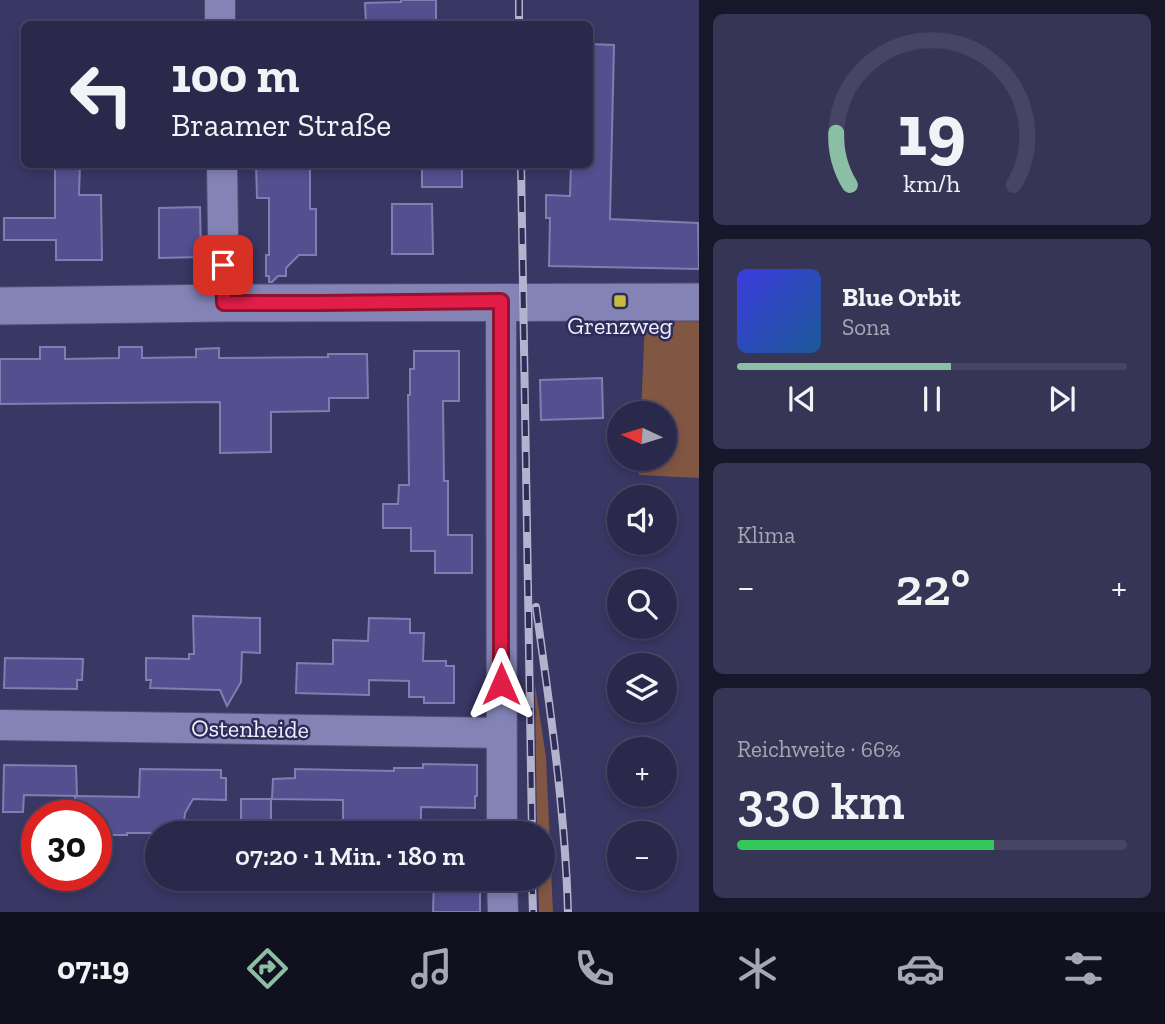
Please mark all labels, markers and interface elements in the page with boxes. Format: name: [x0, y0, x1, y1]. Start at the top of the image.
text: 100 m: [171, 46, 299, 105]
icon: left: [56, 49, 147, 140]
text: 19: [898, 87, 966, 175]
text: Braamer Straße: [171, 106, 391, 144]
text: km/h: [903, 168, 961, 198]
pin: [193, 235, 253, 295]
icon: arrive: [204, 246, 242, 284]
text: Blue Orbit: [842, 281, 961, 313]
marker: Grenzweg: [612, 293, 628, 309]
place label: Grenzweg: [567, 311, 673, 340]
text: Sona: [842, 313, 890, 341]
icon: previous: [783, 380, 821, 418]
icon: pause: [913, 380, 951, 418]
icon: next: [1043, 380, 1081, 418]
north arrow: [607, 401, 677, 471]
map controls: [607, 401, 677, 891]
button: sound: [607, 485, 677, 555]
text: Klima: [737, 521, 795, 549]
text: 22°: [896, 556, 970, 618]
text: −: [737, 564, 755, 610]
text: +: [1111, 564, 1127, 610]
button: search: [607, 569, 677, 639]
position arrow: [464, 647, 538, 721]
button: layers: [607, 653, 677, 723]
street label: Ostenheide: [191, 713, 309, 744]
text: Reichweite · 66%: [737, 735, 901, 763]
button: +: [607, 737, 677, 807]
text: 330 km: [737, 770, 905, 832]
speed limit sign: 30: [21, 800, 112, 891]
button: −: [607, 821, 677, 891]
text: 07:20 · 1 Min. · 180 m: [235, 840, 465, 872]
icon: directions: [243, 944, 292, 993]
icon: music: [407, 944, 456, 993]
icon: phone: [570, 944, 619, 993]
icon: climate: [733, 944, 782, 993]
icon: car: [896, 944, 945, 993]
icon: filters: [1059, 944, 1108, 993]
text: 07:19: [57, 949, 129, 987]

